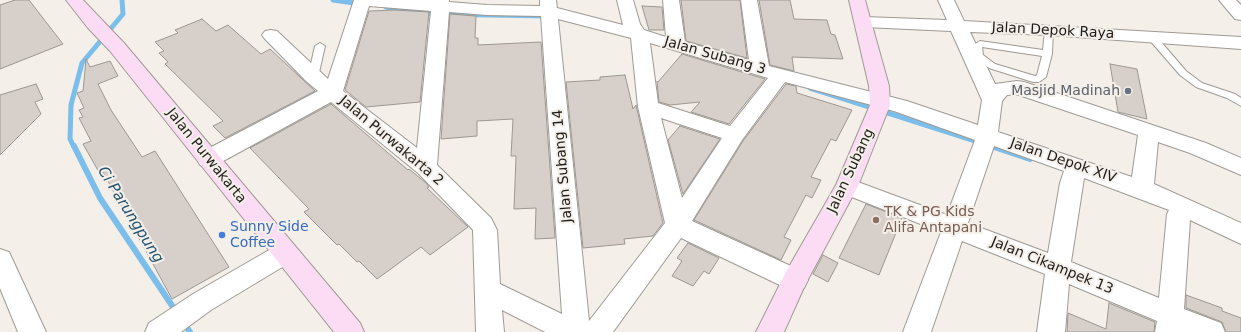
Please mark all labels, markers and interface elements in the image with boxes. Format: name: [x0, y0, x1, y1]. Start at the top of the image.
street label: Jalan Depok Raya: [991, 19, 1115, 43]
street label: Jalan Subang 3: [662, 33, 768, 79]
place label: Masjid Madinah: [1011, 83, 1120, 99]
marker: Masjid Madinah: [1123, 86, 1133, 96]
street label: Jalan Purwakarta 2: [335, 92, 447, 190]
street label: Jalan Purwakarta: [162, 105, 250, 207]
street label: Jalan Subang 14: [550, 109, 576, 223]
street label: Jalan Subang: [824, 126, 878, 216]
street label: Jalan Depok XIV: [1008, 135, 1118, 187]
water label: Ci Parungpung: [93, 163, 167, 267]
place label: TK & PG Kids Alifa Antapani: [884, 204, 982, 236]
marker: TK & PG Kids Alifa Antapani: [871, 215, 881, 225]
place label: Sunny Side Coffee: [230, 219, 309, 252]
marker: Sunny Side Coffee: [217, 230, 227, 240]
street label: Jalan Cikampek 13: [989, 234, 1115, 298]

